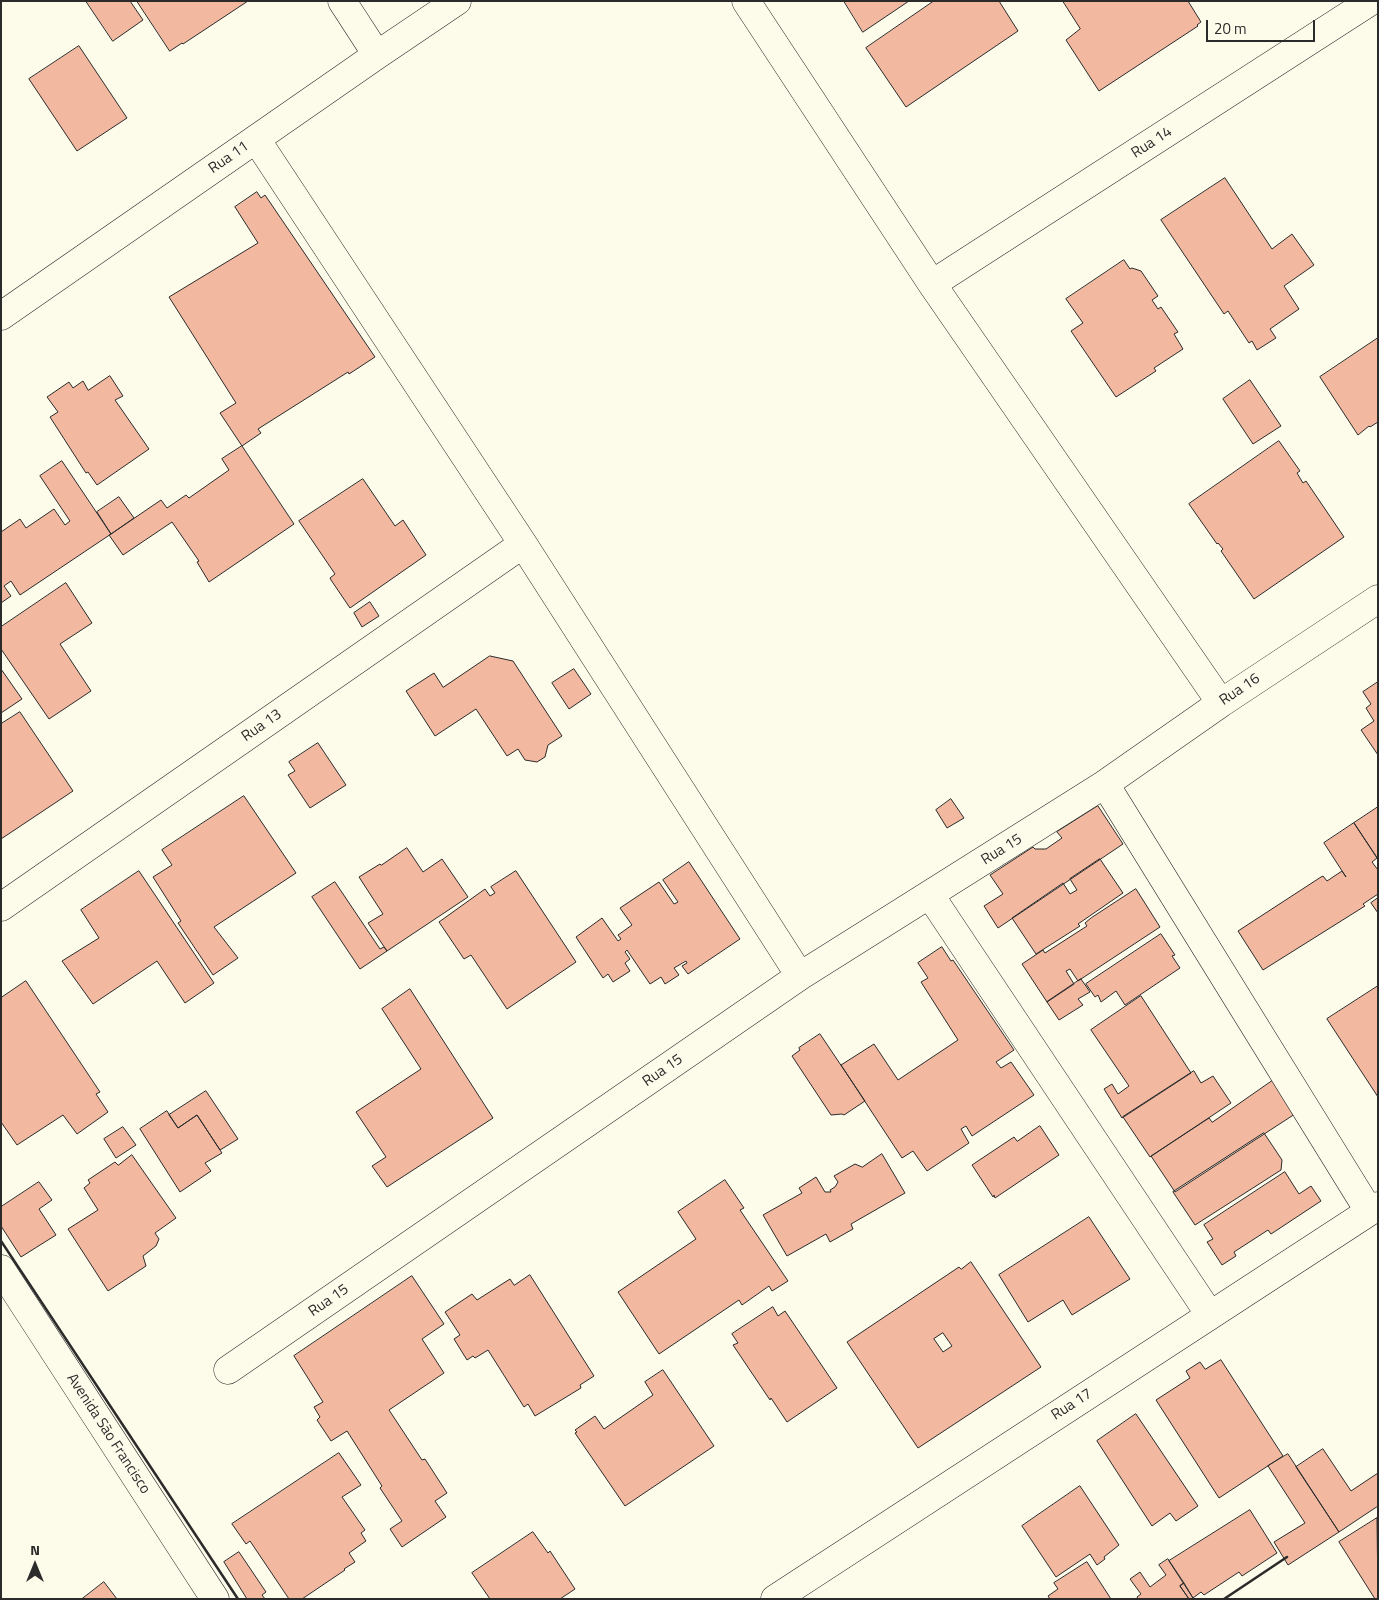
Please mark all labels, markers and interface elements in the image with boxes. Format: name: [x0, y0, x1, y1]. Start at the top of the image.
scale bar: [1209, 10, 1318, 42]
text: 20 m: [1214, 17, 1247, 40]
street label: Rua 14: [1128, 123, 1176, 163]
street label: Rua 11: [205, 138, 253, 178]
street label: Rua 16: [1216, 670, 1264, 710]
street label: Rua 13: [238, 706, 286, 746]
street label: Rua 15: [978, 831, 1026, 869]
street label: Rua 15: [639, 1051, 687, 1091]
street label: Rua 15: [305, 1281, 353, 1321]
street label: Avenida São Francisco: [62, 1370, 154, 1498]
street label: Rua 17: [1048, 1385, 1096, 1425]
text: N: [30, 1539, 40, 1560]
north arrow: [10, 1540, 60, 1590]

